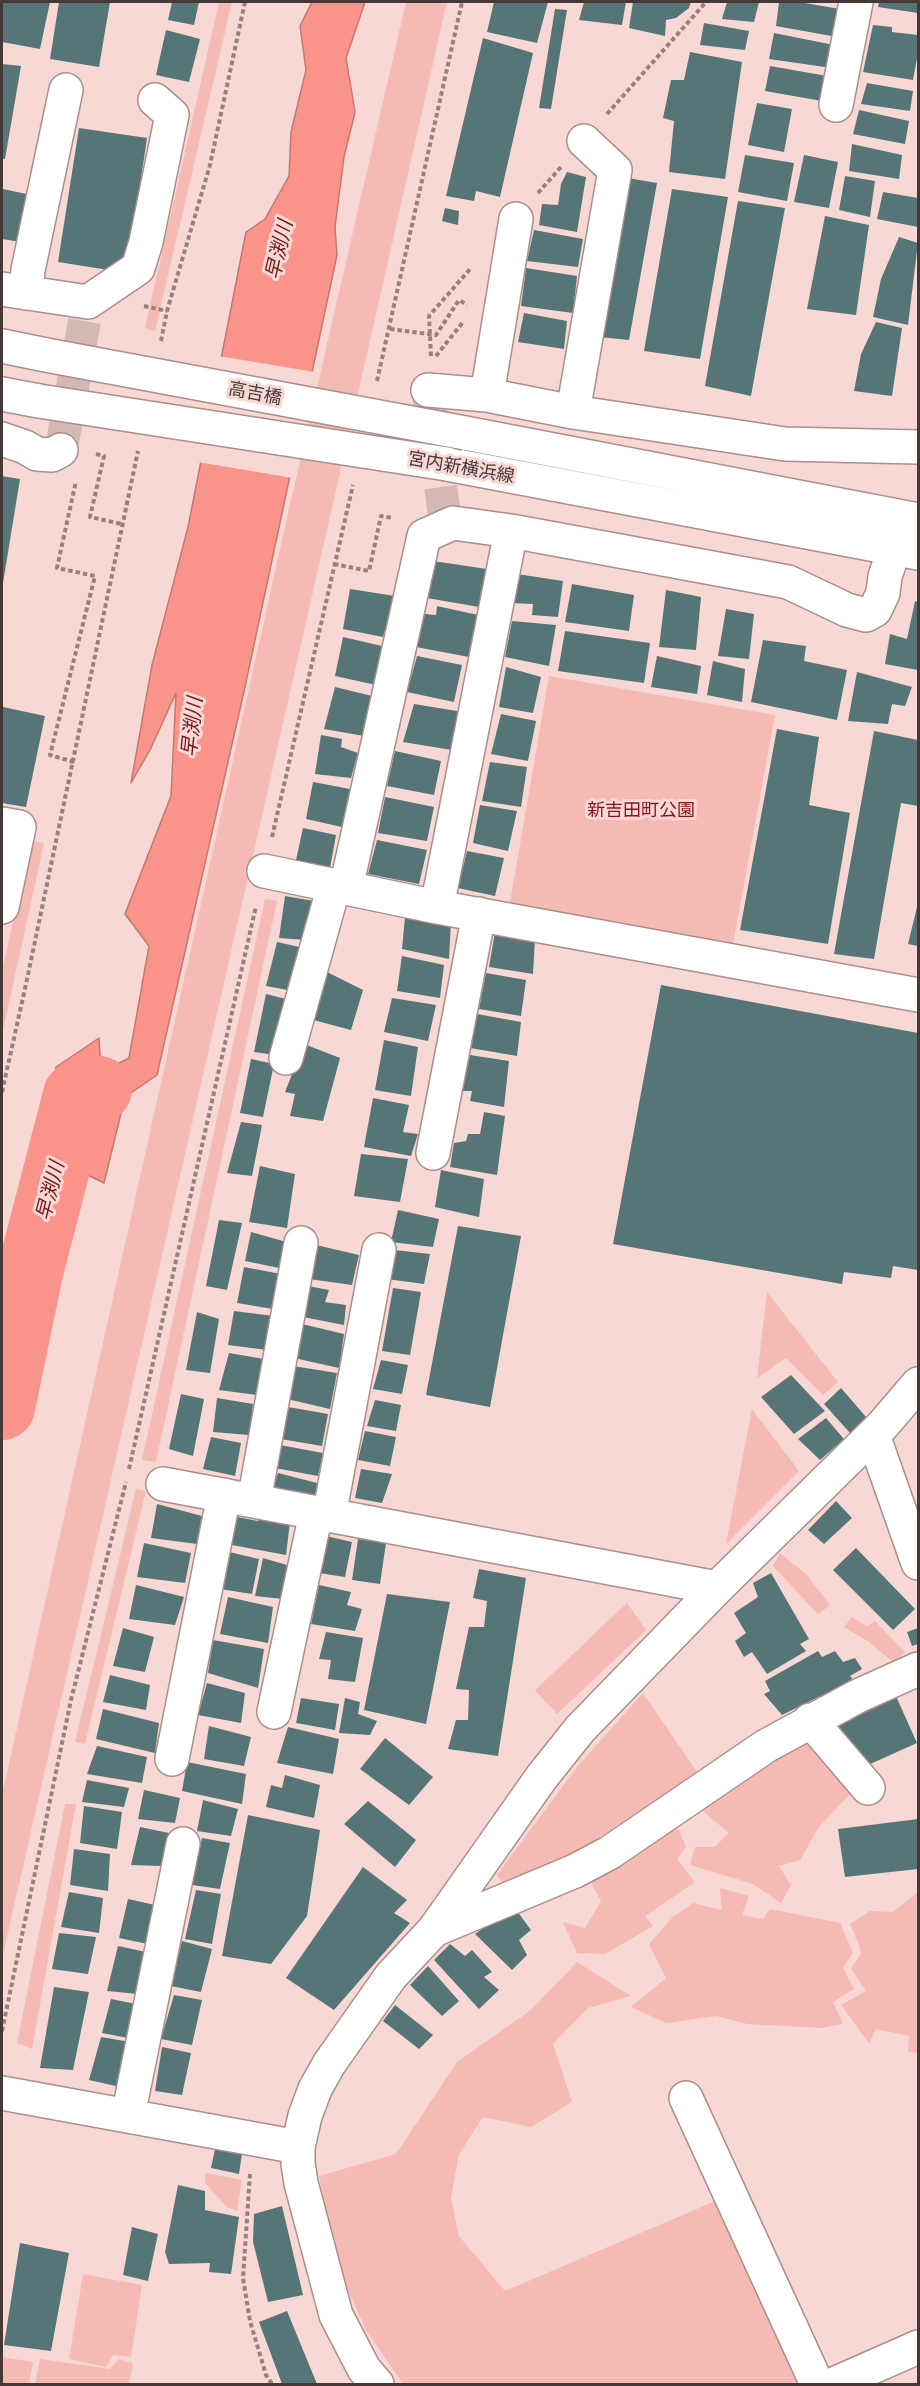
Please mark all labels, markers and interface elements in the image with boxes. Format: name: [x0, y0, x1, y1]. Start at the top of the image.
water label: 早渕川: [262, 218, 298, 282]
street label: 高吉橋: [226, 378, 284, 410]
street label: 宮内新横浜線: [406, 448, 516, 488]
water label: 早渕川: [178, 696, 208, 758]
park label: 新吉田町公園: [587, 800, 695, 822]
water label: 早渕川: [32, 1159, 70, 1223]

